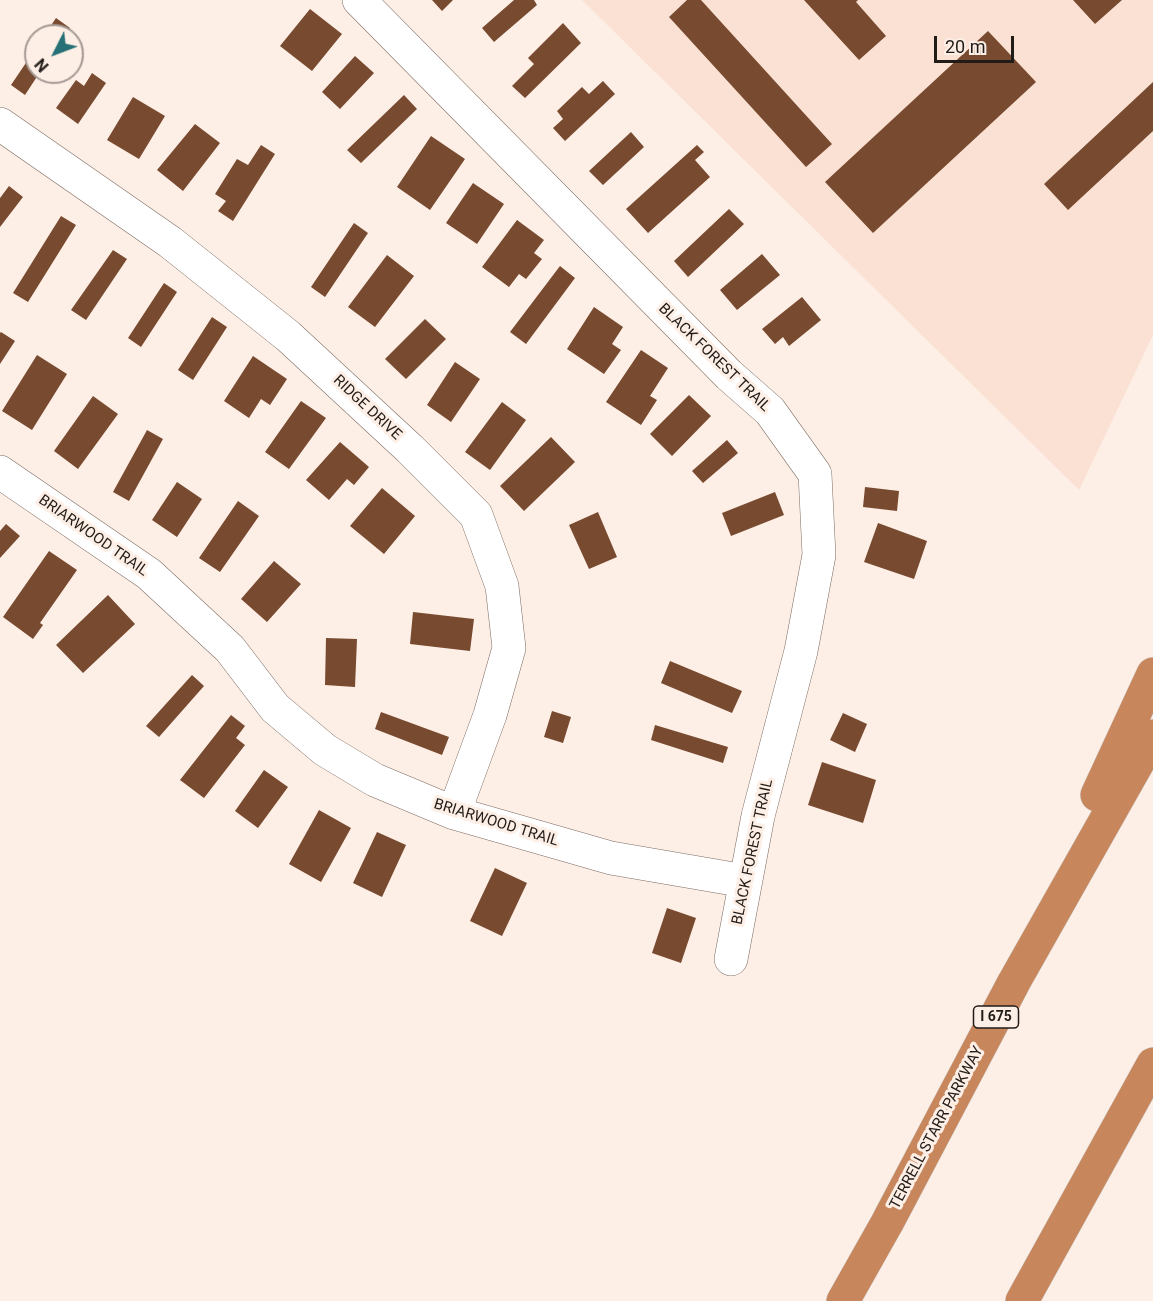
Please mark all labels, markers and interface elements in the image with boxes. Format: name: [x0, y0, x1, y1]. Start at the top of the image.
north arrow: [24, 24, 84, 84]
scale bar: [937, 24, 1016, 62]
text: 20 m: [945, 36, 985, 57]
text: N: [31, 54, 53, 76]
street label: BLACK FOREST TRAIL: [654, 300, 774, 416]
street label: RIDGE DRIVE: [329, 372, 405, 444]
street label: BRIARWOOD TRAIL: [35, 491, 151, 581]
street label: BLACK FOREST TRAIL: [729, 778, 777, 926]
street label: BRIARWOOD TRAIL: [431, 795, 561, 851]
road number: I 675: [974, 1006, 1018, 1028]
street label: TERRELL STARR PARKWAY: [886, 1044, 988, 1212]

